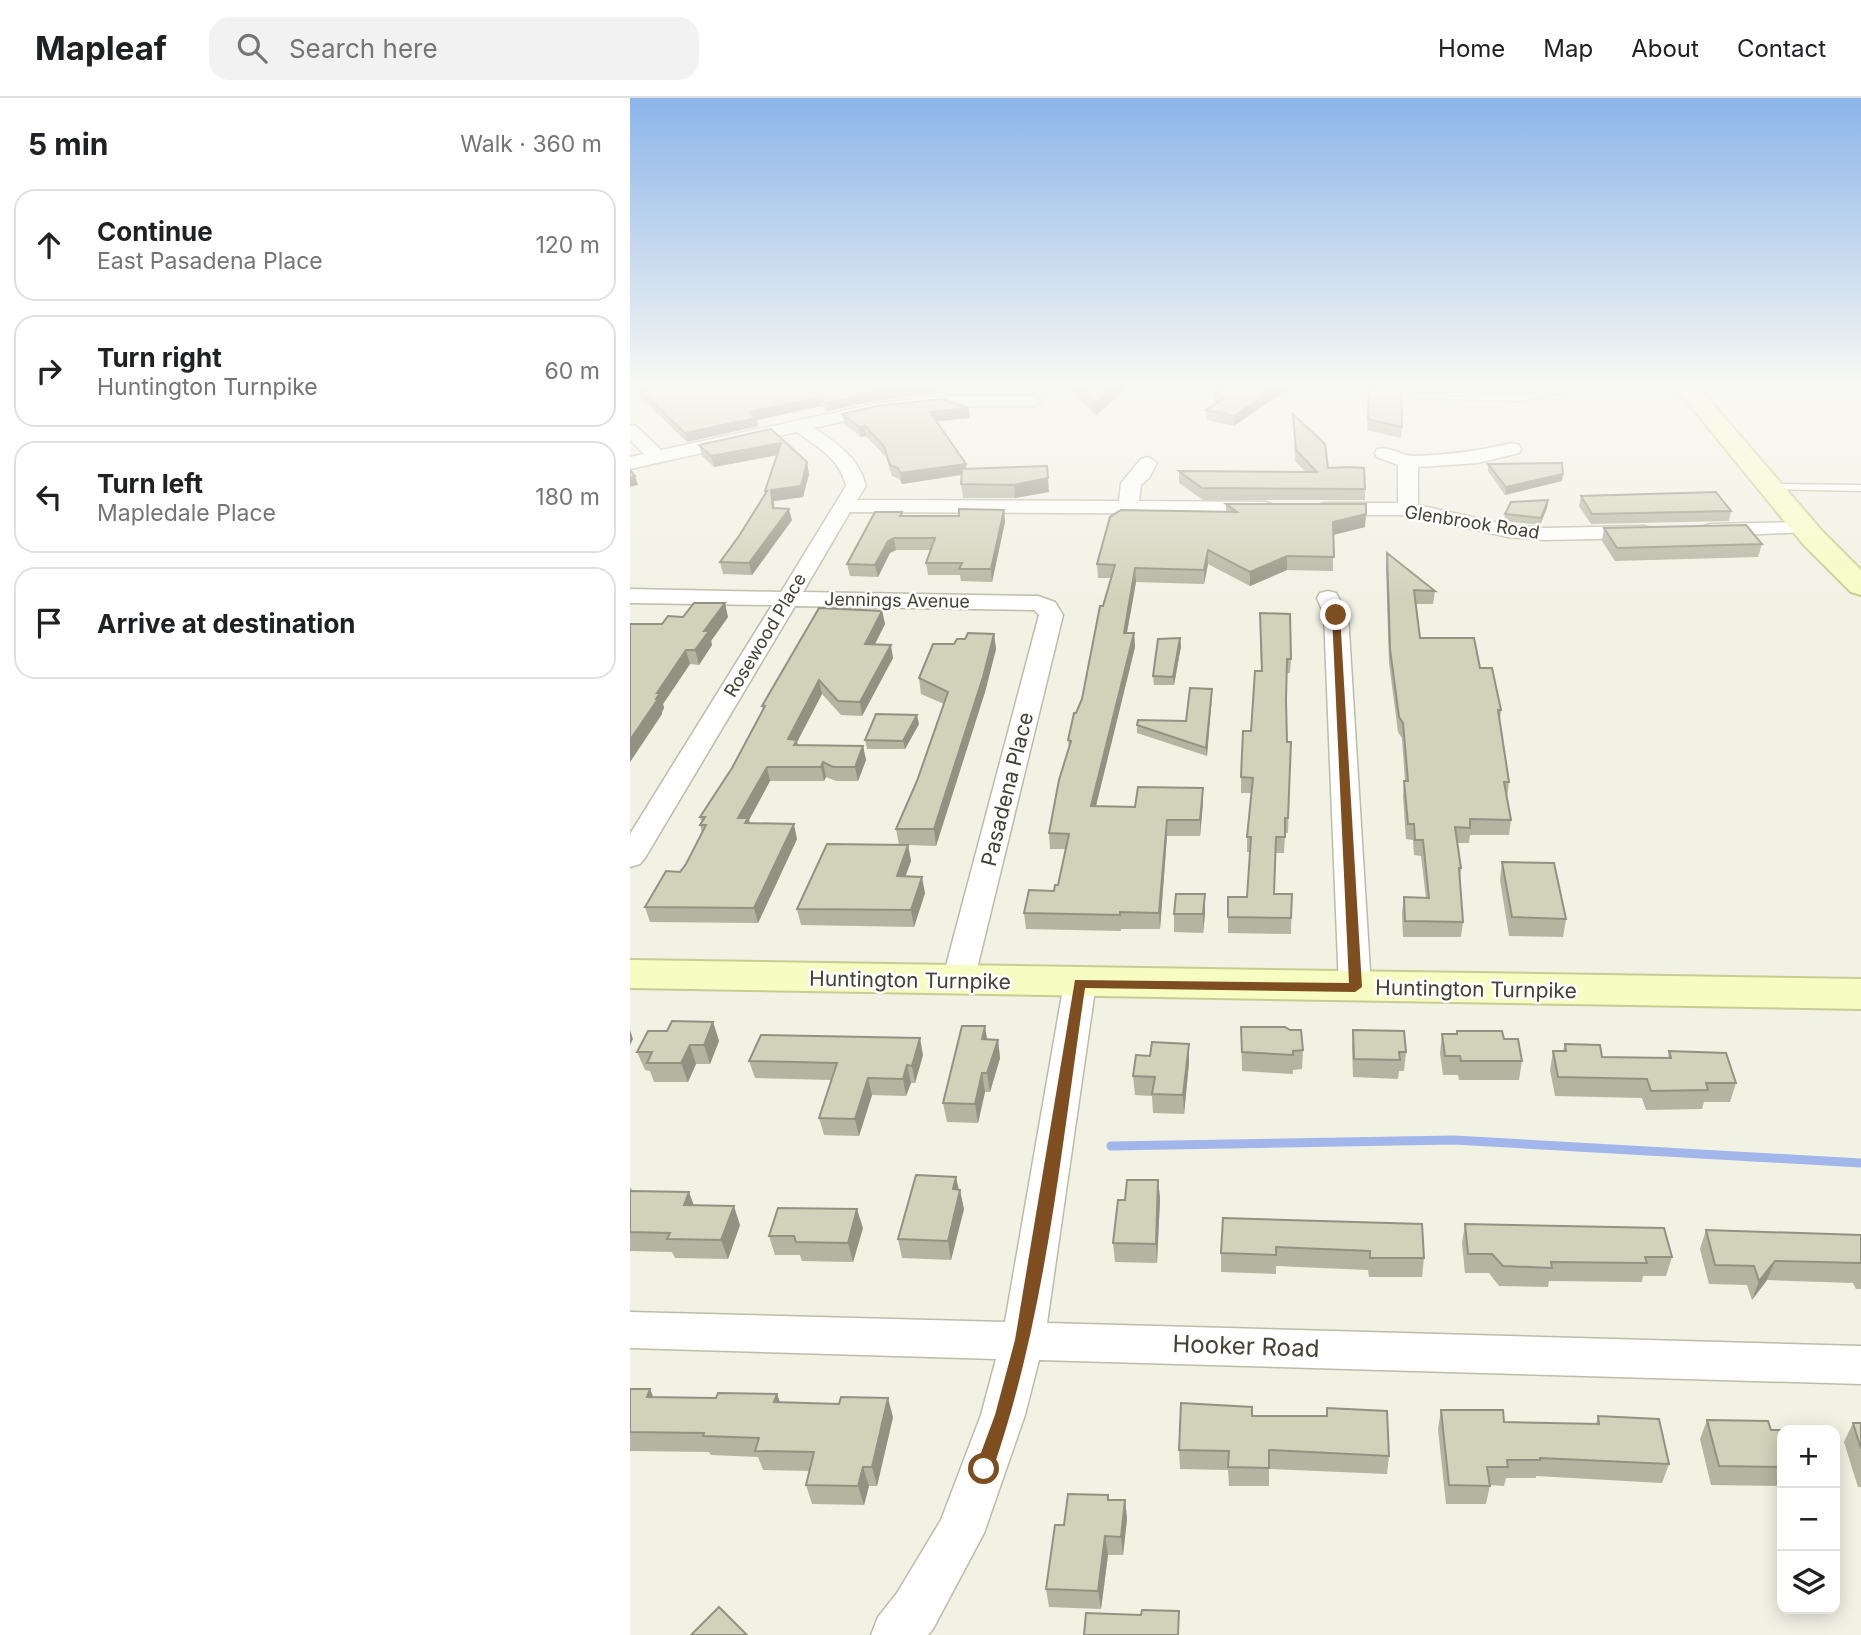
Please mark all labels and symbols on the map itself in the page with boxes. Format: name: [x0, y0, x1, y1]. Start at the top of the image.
street label: Glenbrook Road: [1403, 501, 1541, 543]
street label: Rosewood Place: [720, 569, 810, 701]
street label: Jennings Avenue: [824, 588, 970, 612]
route end: [1320, 599, 1351, 630]
street label: Pasadena Place: [976, 709, 1038, 869]
street label: Huntington Turnpike: [809, 966, 1011, 994]
street label: Huntington Turnpike: [1375, 975, 1577, 1003]
street label: Hooker Road: [1172, 1329, 1320, 1363]
route start: [968, 1453, 999, 1484]

